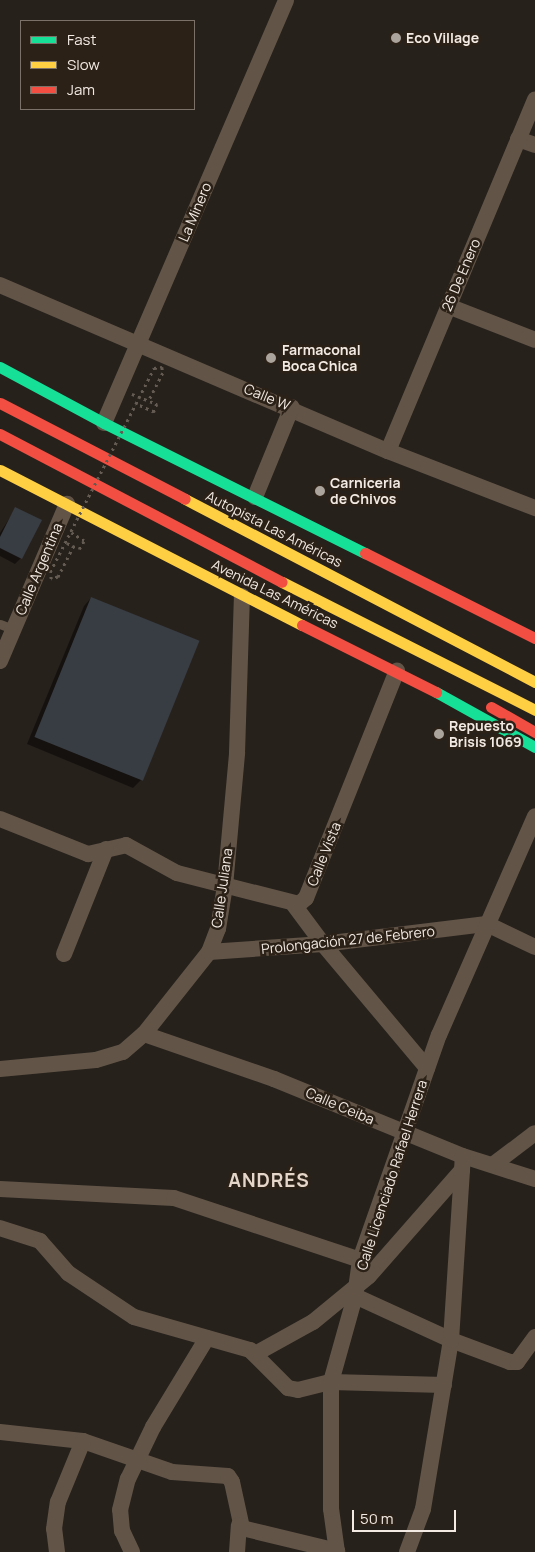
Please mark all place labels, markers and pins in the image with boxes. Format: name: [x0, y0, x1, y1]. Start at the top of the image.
place label: Eco Village: [406, 30, 479, 46]
marker: Eco Village: [390, 32, 402, 44]
place label: Farmaconal Boca Chica: [282, 342, 361, 374]
marker: Farmaconal Boca Chica: [264, 351, 278, 365]
place label: Carniceria de Chivos: [330, 475, 401, 508]
marker: Carniceria de Chivos: [314, 485, 326, 497]
place label: Repuesto Brisis 1069: [449, 718, 522, 750]
marker: Repuesto Brisis 1069: [433, 728, 445, 740]

